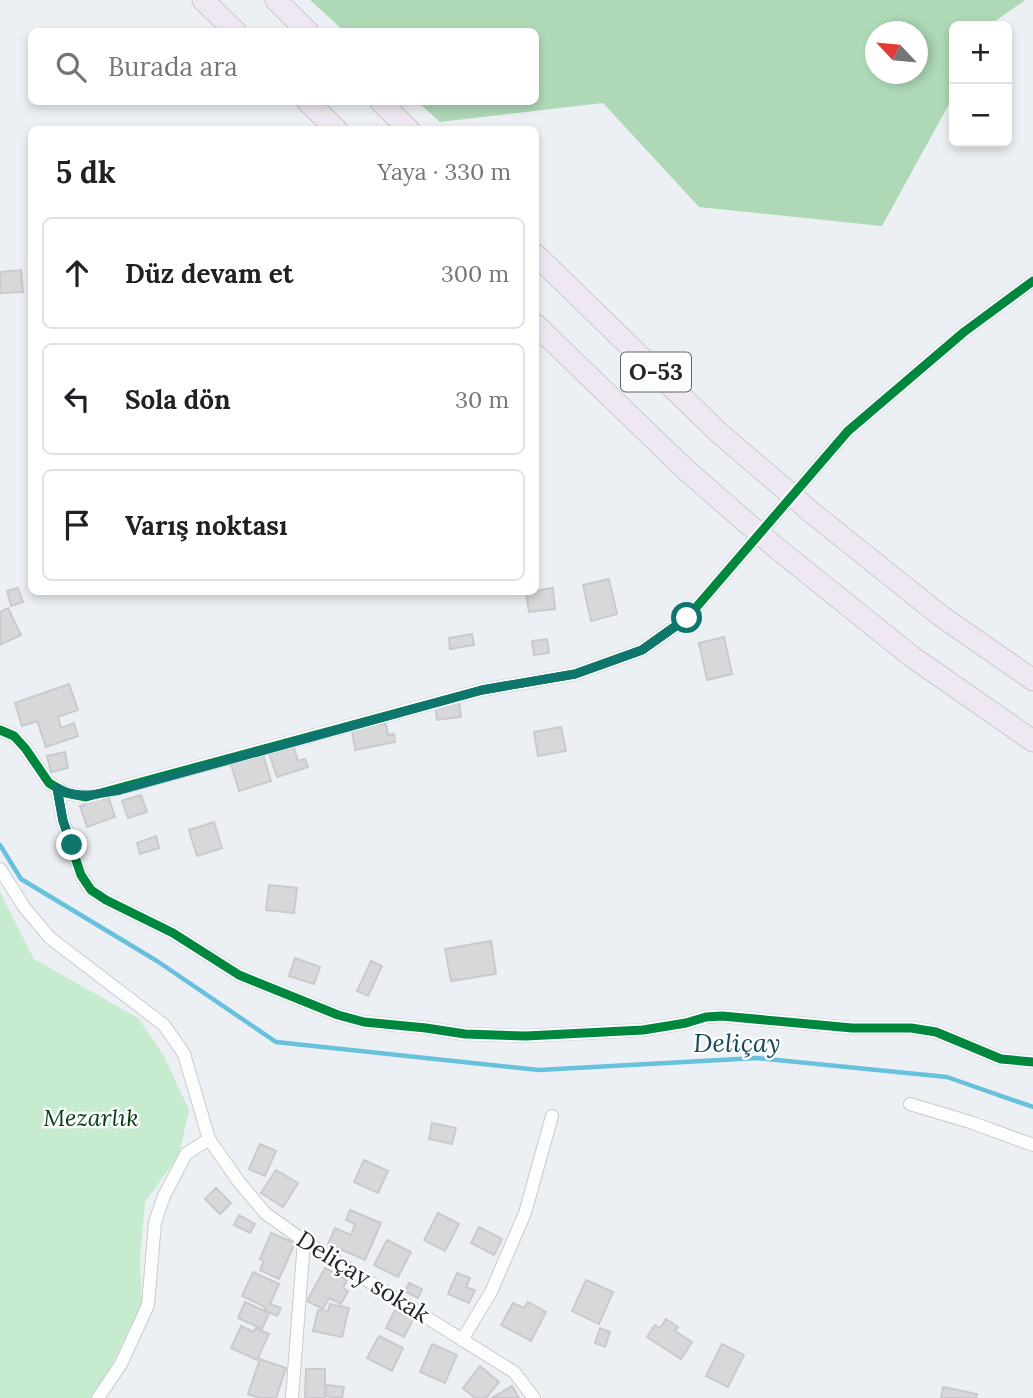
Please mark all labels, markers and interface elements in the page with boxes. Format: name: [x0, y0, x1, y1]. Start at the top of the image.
north arrow: [865, 21, 928, 84]
map controls: [949, 21, 1012, 147]
button: +: [949, 21, 1012, 84]
search box: [28, 28, 539, 105]
icon: search: [52, 48, 90, 86]
text: Burada ara: [108, 50, 238, 83]
button: −: [949, 84, 1012, 147]
text: 5 dk: [56, 153, 116, 191]
text: Yaya · 330 m: [378, 157, 511, 186]
icon: ahead: [58, 254, 96, 292]
text: Düz devam et: [125, 257, 293, 290]
text: 300 m: [441, 259, 509, 288]
road number: O-53: [621, 352, 691, 392]
icon: left: [58, 380, 96, 418]
text: Sola dön: [125, 383, 231, 416]
text: 30 m: [455, 385, 509, 414]
icon: arrive: [58, 506, 96, 544]
text: Varış noktası: [125, 509, 287, 542]
route start: [671, 602, 702, 633]
route end: [56, 829, 87, 860]
water label: Deliçay: [693, 1026, 781, 1059]
park label: Mezarlık: [43, 1102, 139, 1133]
street label: Deliçay sokak: [291, 1223, 436, 1330]

